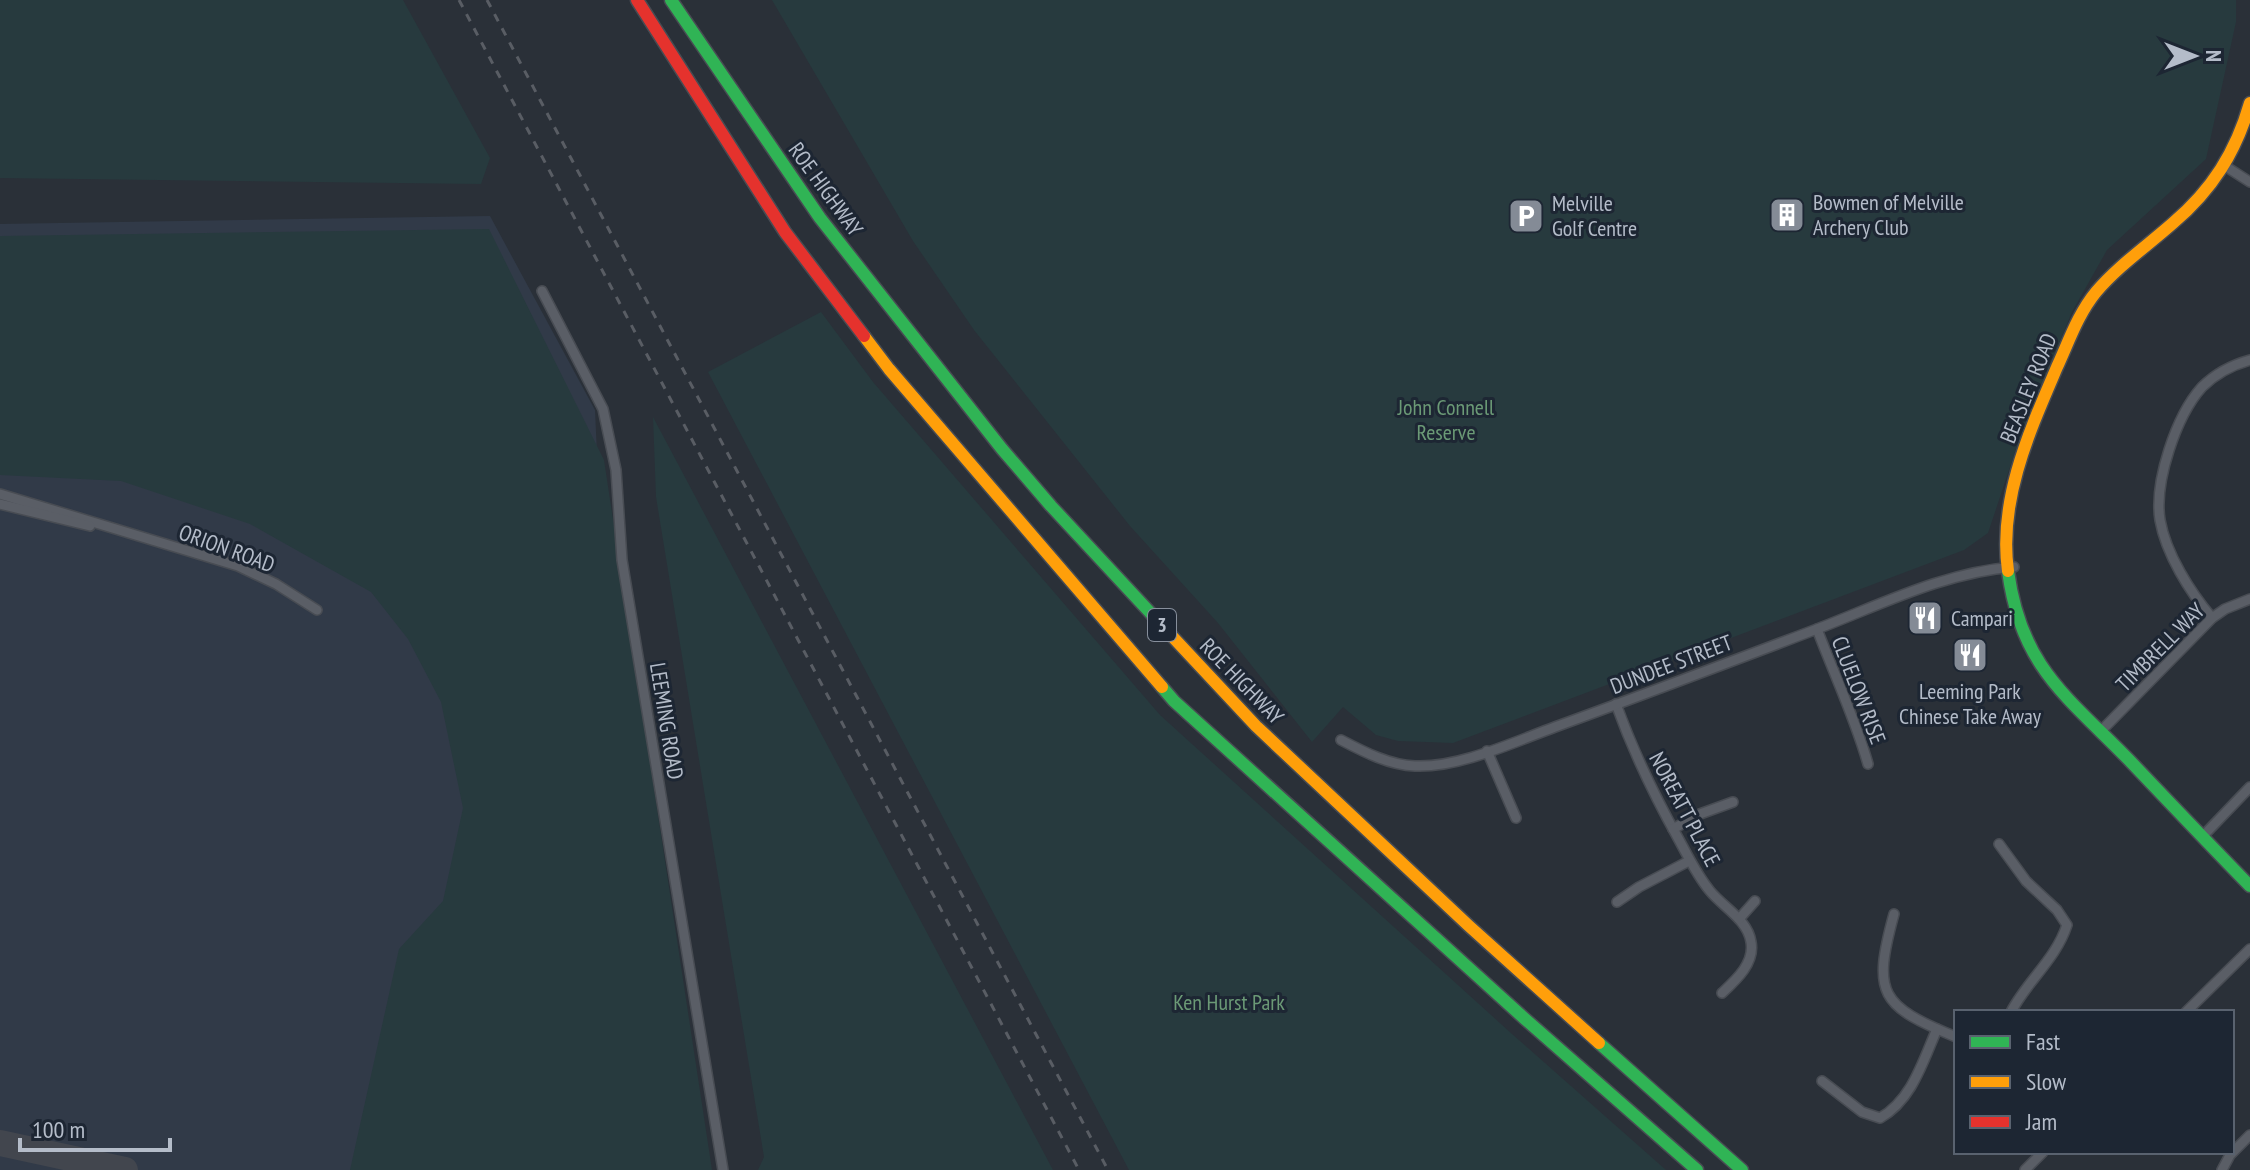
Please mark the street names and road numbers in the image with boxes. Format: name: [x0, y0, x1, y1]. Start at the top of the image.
street label: ROE HIGHWAY: [783, 137, 869, 241]
street label: BEASLEY ROAD: [1993, 329, 2063, 447]
street label: ORION ROAD: [175, 518, 279, 578]
street label: TIMBRELL WAY: [2110, 597, 2210, 697]
road number: 3: [1148, 609, 1176, 641]
street label: DUNDEE STREET: [1606, 628, 1736, 700]
street label: ROE HIGHWAY: [1194, 632, 1290, 730]
street label: CLUELOW RISE: [1826, 632, 1892, 748]
street label: LEEMING ROAD: [644, 661, 690, 781]
street label: NOREATT PLACE: [1643, 747, 1727, 871]

